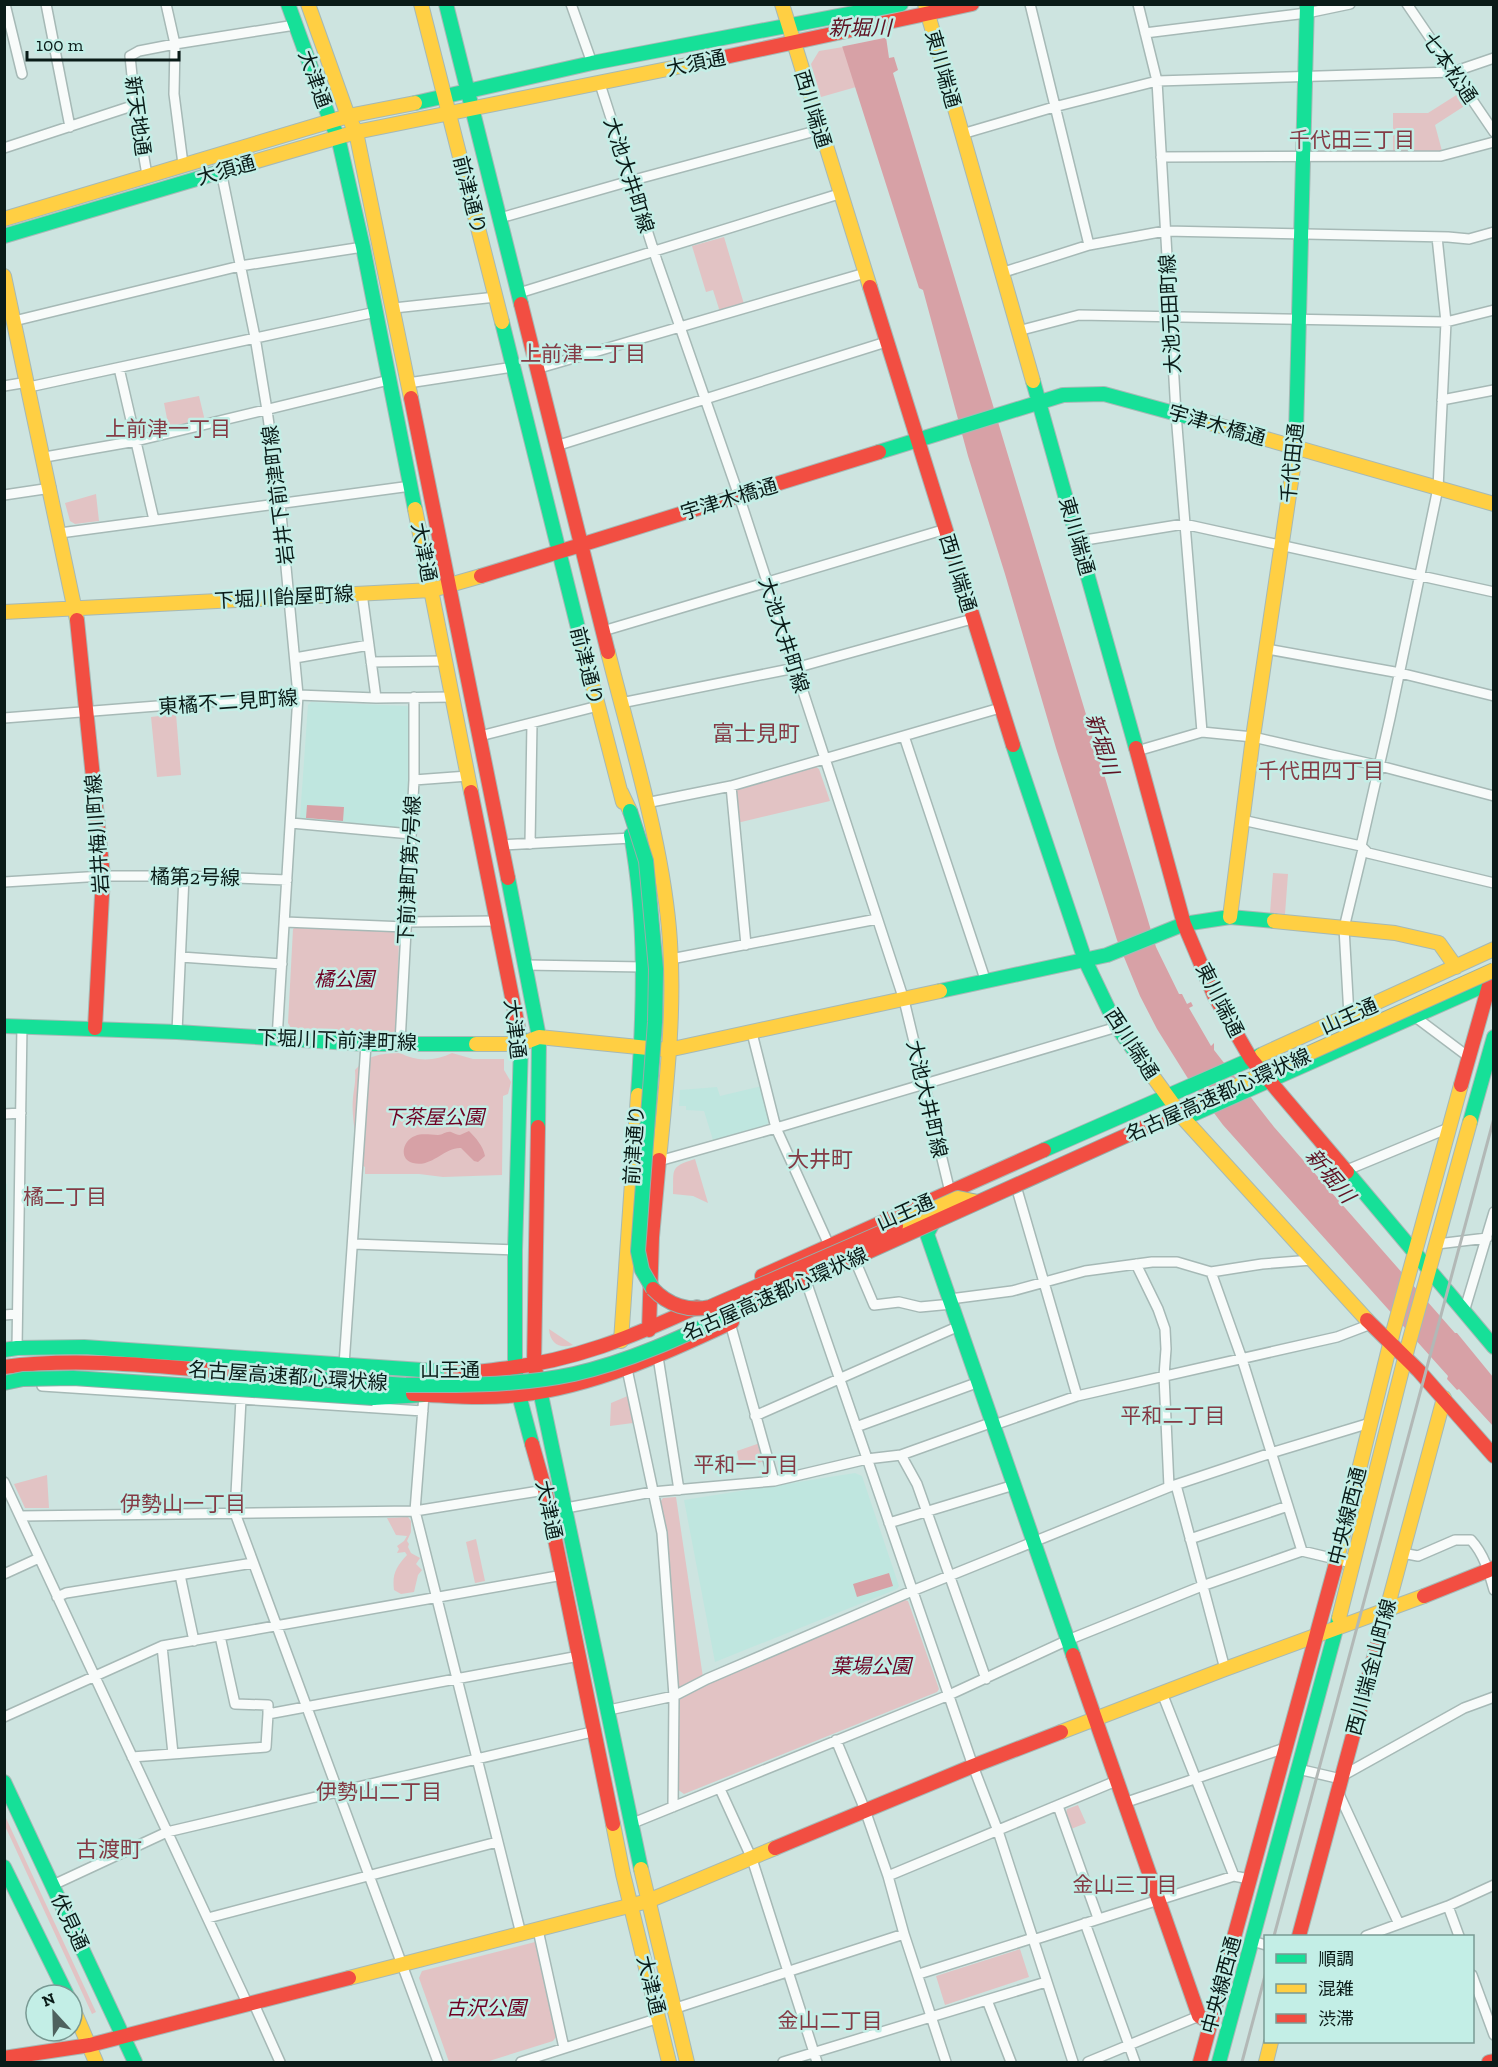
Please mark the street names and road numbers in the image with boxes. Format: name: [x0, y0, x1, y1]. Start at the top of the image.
street label: 東川端通: [920, 27, 966, 111]
street label: 七本松通: [1418, 28, 1482, 108]
street label: 大須通: [664, 45, 728, 81]
street label: 大津通: [293, 47, 337, 111]
street label: 西川端通: [790, 67, 836, 151]
street label: 新天地通: [121, 75, 155, 157]
street label: 大池大井町線: [599, 114, 659, 236]
street label: 大須通: [194, 150, 258, 190]
street label: 前津通り: [449, 153, 491, 237]
street label: 大池元田町線: [1155, 253, 1185, 375]
street label: 宇津木橋通: [1166, 400, 1268, 450]
street label: 千代田通: [1276, 422, 1308, 504]
street label: 岩井下前津町線: [258, 424, 298, 566]
street label: 宇津木橋通: [678, 473, 780, 525]
street label: 東川端通: [1054, 494, 1100, 578]
street label: 大津通: [406, 520, 442, 584]
street label: 西川端通: [935, 531, 981, 615]
street label: 大池大井町線: [754, 574, 814, 696]
street label: 下堀川飴屋町線: [213, 581, 355, 613]
street label: 前津通り: [566, 624, 608, 708]
street label: 東橘不二見町線: [157, 685, 299, 719]
street label: 岩井梅川町線: [81, 773, 113, 895]
street label: 下前津町第7号線: [393, 795, 425, 945]
street label: 橘第2号線: [150, 864, 240, 890]
street label: 東川端通: [1191, 959, 1249, 1041]
street label: 山王通: [1317, 993, 1381, 1039]
street label: 大津通: [499, 998, 531, 1060]
street label: 西川端通: [1100, 1004, 1164, 1084]
street label: 下堀川下前津町線: [257, 1025, 417, 1055]
street label: 大池大井町線: [902, 1038, 952, 1160]
street label: 名古屋高速都心環状線: [1122, 1043, 1314, 1147]
street label: 前津通り: [619, 1104, 649, 1186]
street label: 山王通: [873, 1189, 937, 1235]
street label: 名古屋高速都心環状線: [679, 1242, 871, 1346]
street label: 名古屋高速都心環状線: [187, 1357, 389, 1395]
street label: 山王通: [420, 1358, 480, 1382]
street label: 中央線西通: [1323, 1465, 1371, 1567]
street label: 大津通: [531, 1478, 567, 1542]
street label: 西川端金山町線: [1341, 1596, 1401, 1738]
street label: 伏見通: [46, 1890, 94, 1954]
street label: 中央線西通: [1196, 1934, 1246, 2036]
street label: 大津通: [632, 1953, 670, 2017]

